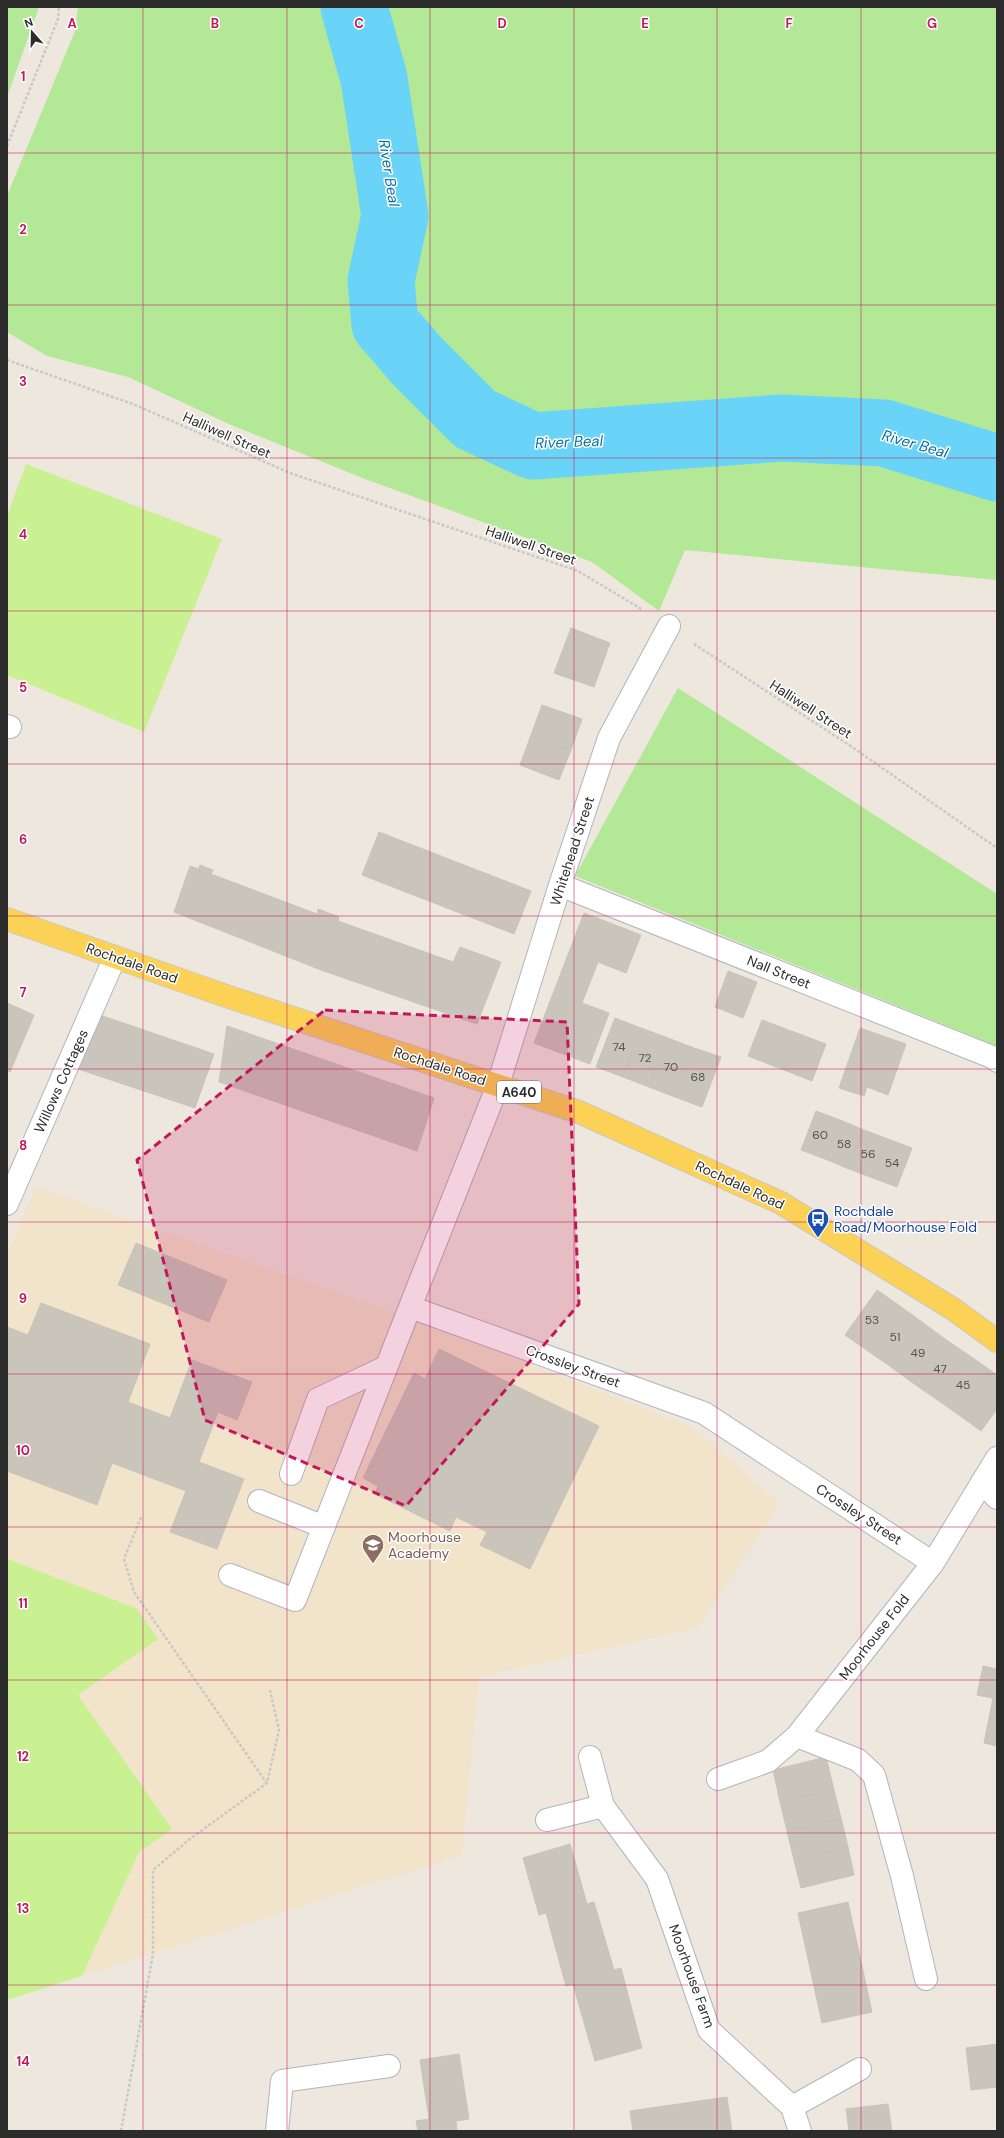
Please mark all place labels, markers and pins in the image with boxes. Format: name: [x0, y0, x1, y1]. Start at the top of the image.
place label: Rochdale Road/Moorhouse Fold: [834, 1202, 977, 1236]
bus stop icon: Rochdale Road/Moorhouse Fold: [805, 1206, 831, 1239]
place label: Moorhouse Academy: [388, 1528, 461, 1562]
school or university icon: Moorhouse Academy: [360, 1532, 386, 1565]

